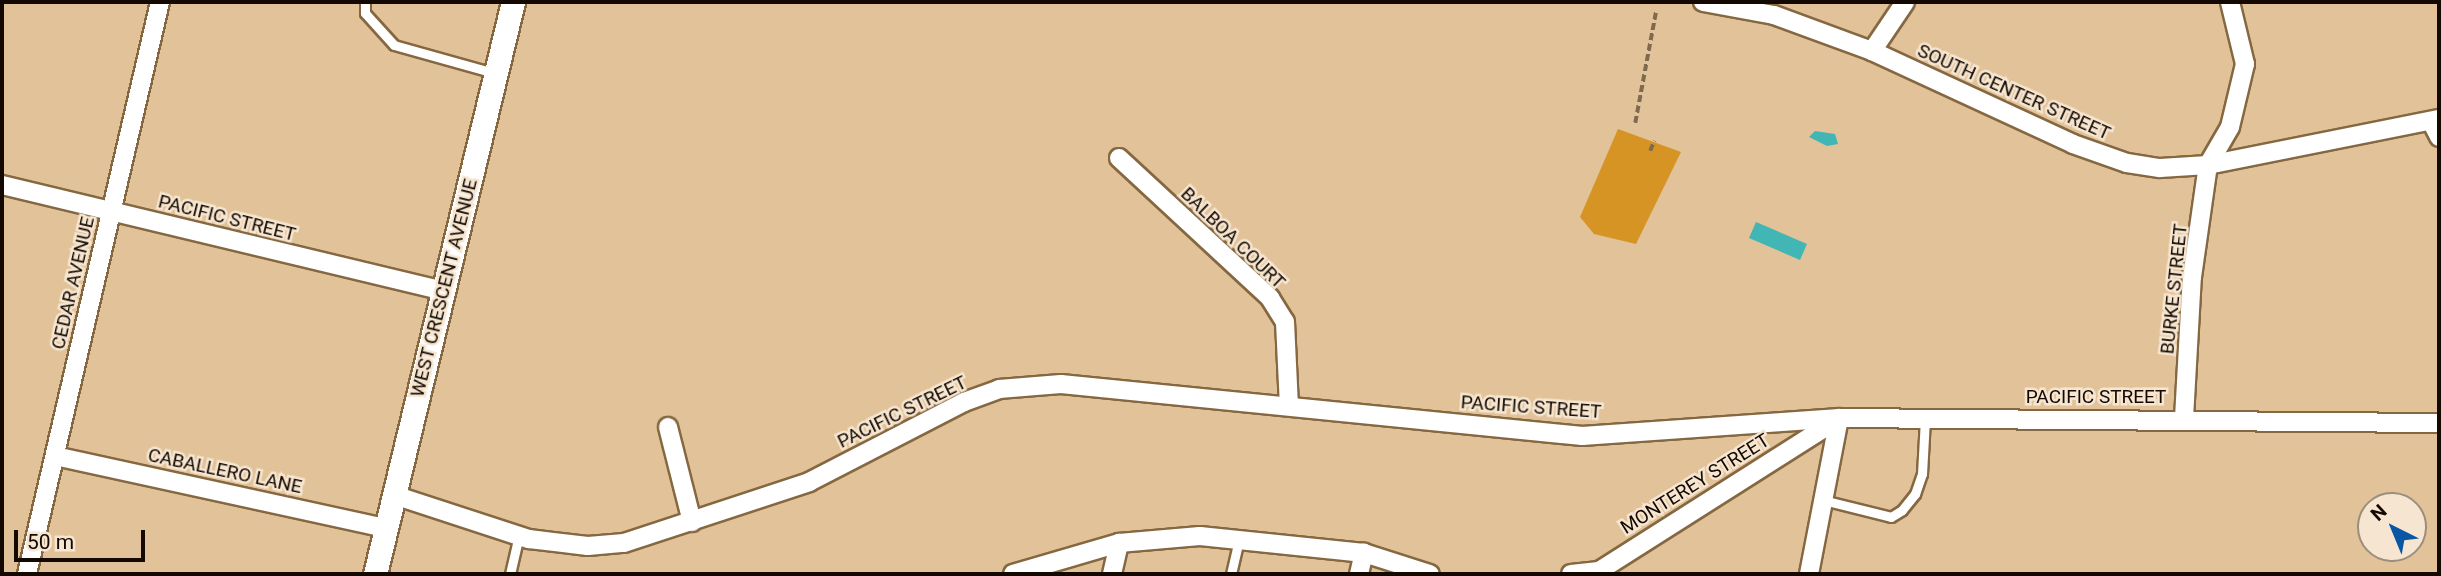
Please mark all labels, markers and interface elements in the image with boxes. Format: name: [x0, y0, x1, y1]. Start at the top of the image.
street label: SOUTH CENTER STREET: [1914, 39, 2114, 145]
street label: WEST CRESCENT AVENUE: [406, 176, 482, 400]
street label: BALBOA COURT: [1176, 182, 1290, 294]
street label: PACIFIC STREET: [156, 190, 298, 246]
street label: CEDAR AVENUE: [47, 214, 99, 352]
street label: BURKE STREET: [2156, 223, 2192, 355]
street label: PACIFIC STREET: [834, 371, 970, 453]
street label: PACIFIC STREET: [2026, 386, 2166, 408]
street label: PACIFIC STREET: [1460, 391, 1602, 423]
street label: MONTEREY STREET: [1616, 429, 1774, 539]
street label: CABALLERO LANE: [146, 444, 304, 498]
north arrow: [2357, 492, 2427, 562]
text: N: [2366, 500, 2391, 526]
scale bar: [18, 516, 149, 560]
text: 50 m: [27, 530, 74, 554]

